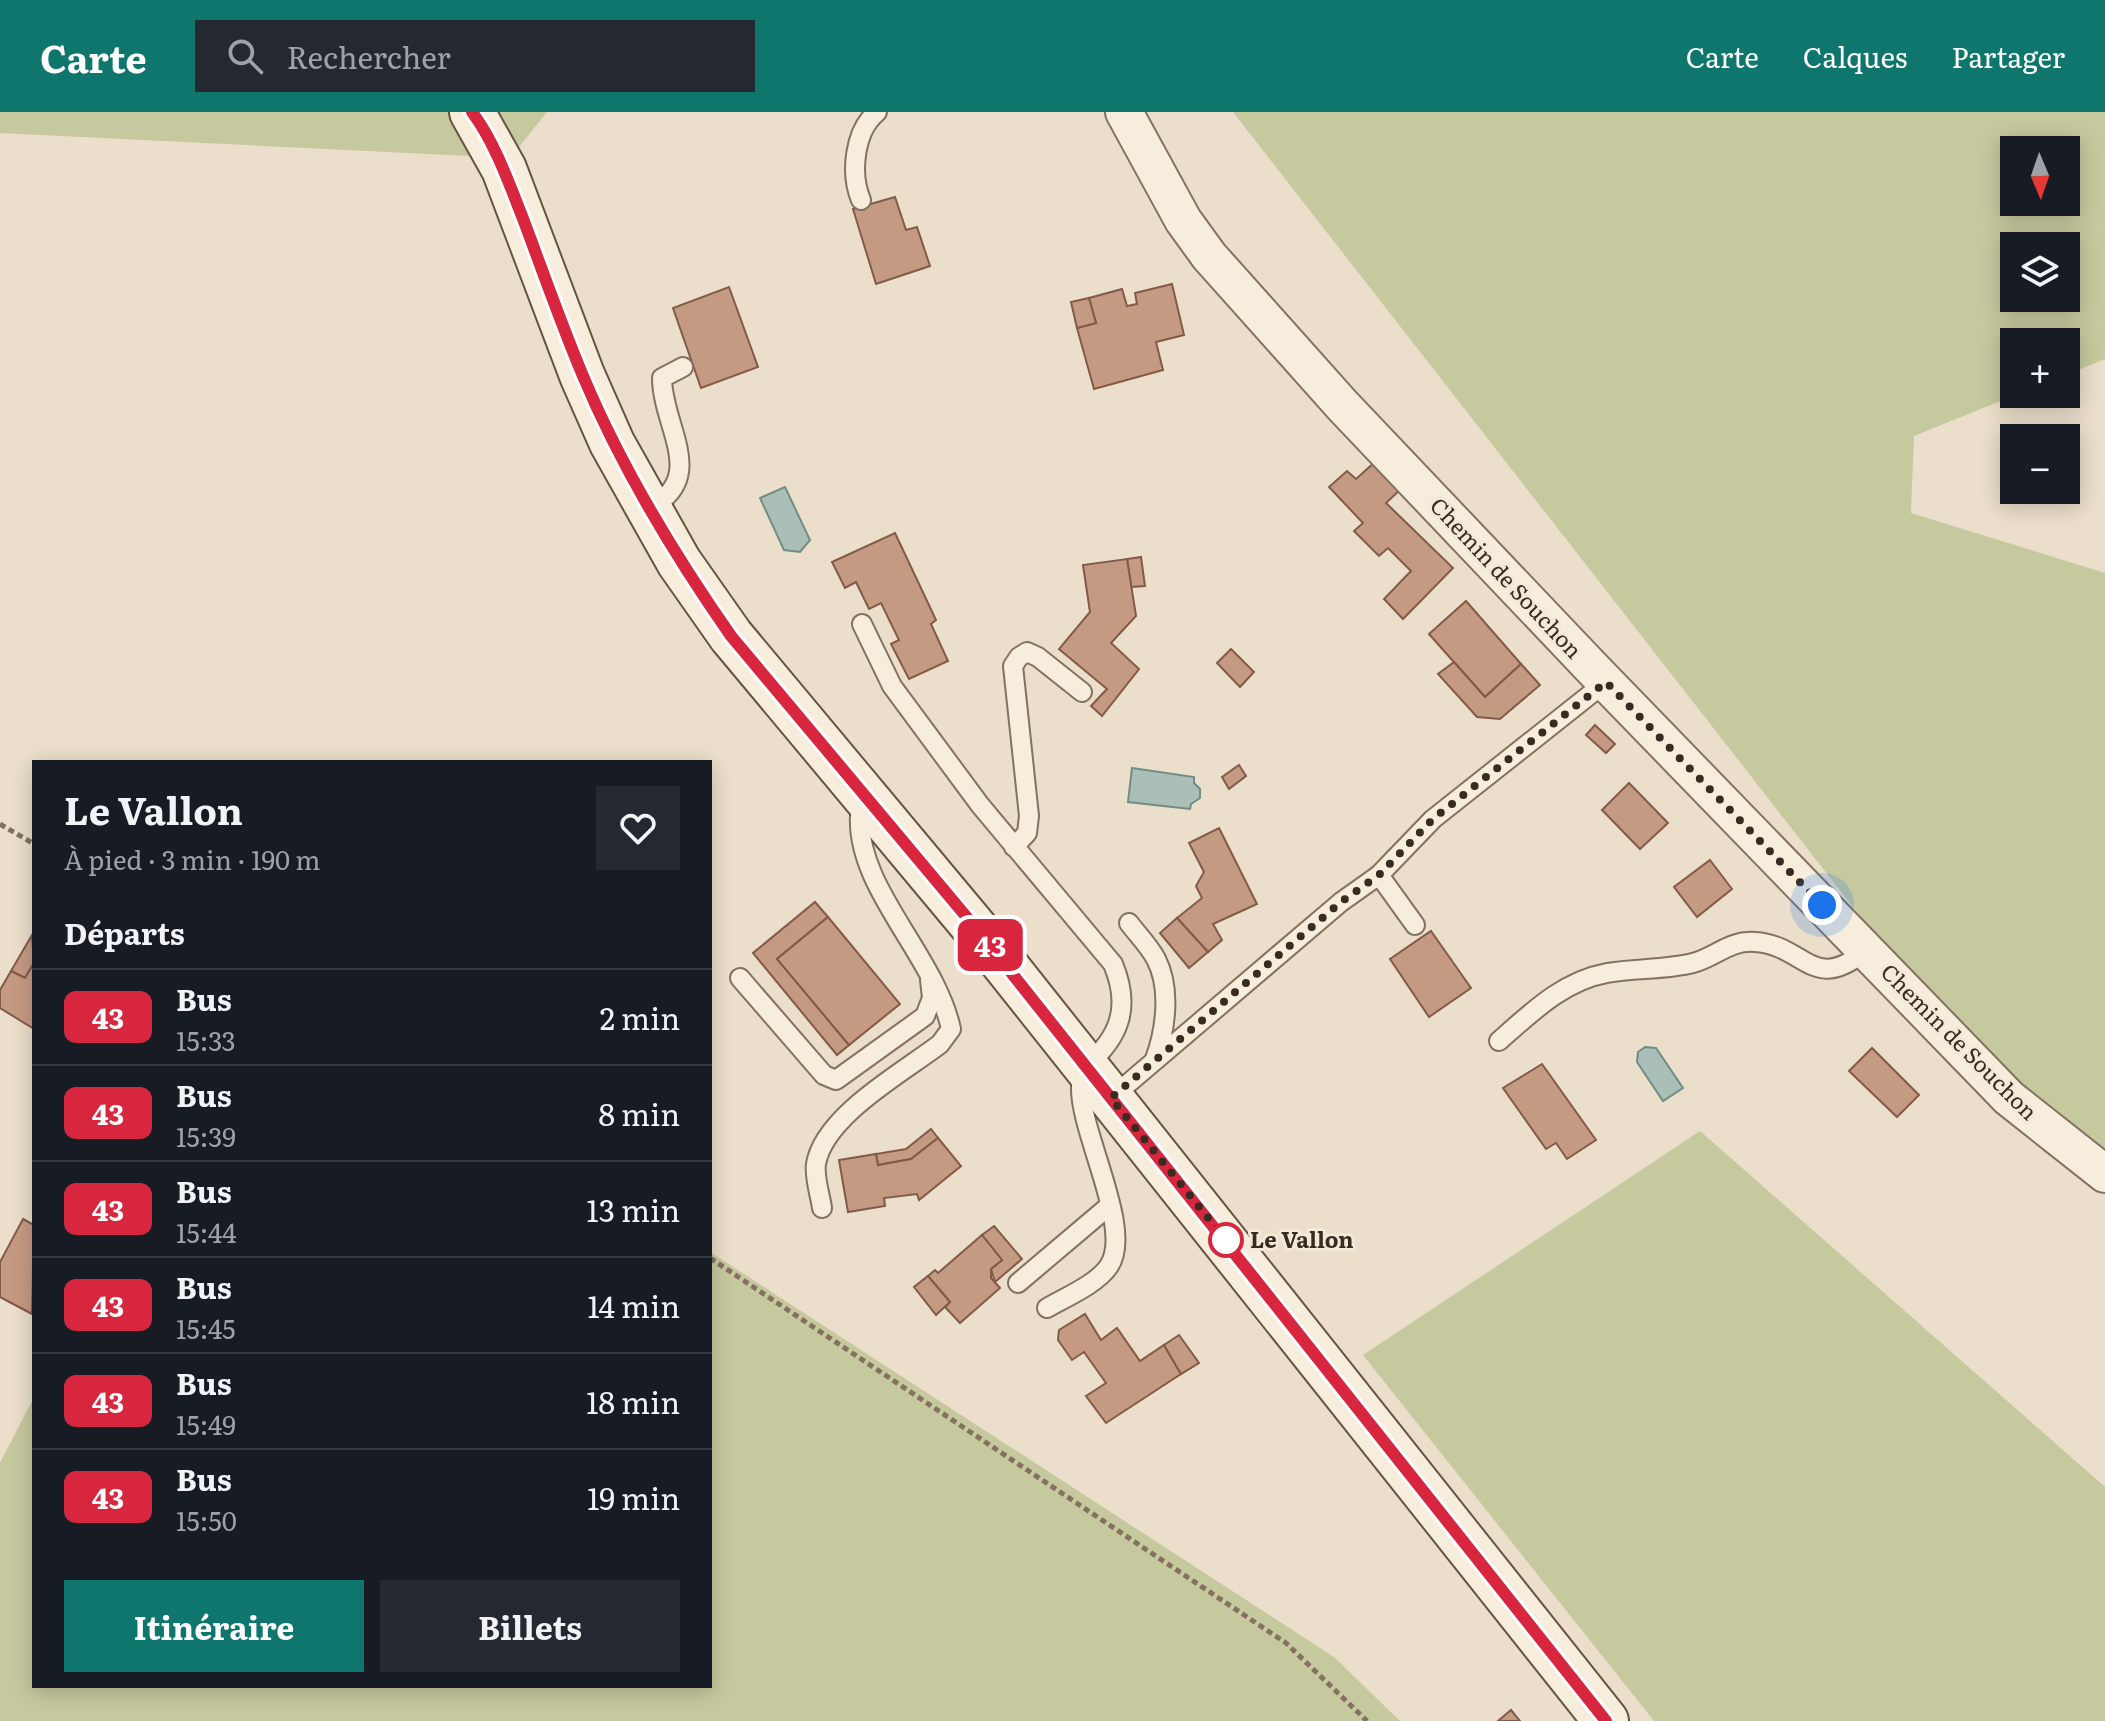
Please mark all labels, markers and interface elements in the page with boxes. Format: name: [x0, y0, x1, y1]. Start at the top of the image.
search box: [195, 20, 755, 92]
text: Carte: [40, 28, 147, 85]
icon: search: [223, 34, 267, 78]
text: Rechercher: [287, 34, 451, 78]
text: Carte: [1686, 35, 1759, 77]
text: Calques: [1803, 35, 1907, 77]
text: Partager: [1951, 35, 2065, 77]
north arrow: [2000, 136, 2080, 216]
map controls: [2000, 136, 2080, 504]
button: layers: [2000, 232, 2080, 312]
button: +: [2000, 328, 2080, 408]
button: −: [2000, 424, 2080, 504]
street label: Chemin de Souchon: [1423, 489, 1591, 665]
text: Le Vallon: [64, 780, 243, 837]
button: heart: [596, 786, 680, 870]
text: À pied · 3 min · 190 m: [64, 839, 321, 878]
your location: [1802, 885, 1842, 925]
text: Départs: [64, 910, 185, 954]
line badge: 43: [954, 919, 1026, 971]
text: 43: [974, 924, 1006, 966]
street label: Chemin de Souchon: [1874, 955, 2046, 1127]
text: Bus: [176, 976, 232, 1020]
text: 2 min: [600, 995, 680, 1039]
text: 43: [92, 996, 124, 1038]
text: 15:33: [176, 1020, 236, 1059]
text: Bus: [176, 1072, 232, 1116]
text: 8 min: [599, 1091, 680, 1135]
text: 43: [92, 1092, 124, 1134]
text: 15:39: [176, 1116, 236, 1155]
text: Bus: [176, 1168, 232, 1212]
text: 13 min: [587, 1187, 680, 1231]
text: 43: [92, 1188, 124, 1230]
text: 15:44: [176, 1212, 237, 1251]
place label: Le Vallon: [1250, 1222, 1354, 1255]
marker: Le Vallon: [1209, 1223, 1243, 1257]
text: Bus: [176, 1264, 232, 1308]
text: 14 min: [588, 1283, 680, 1327]
text: 43: [92, 1284, 124, 1326]
text: 15:45: [176, 1308, 235, 1347]
text: Bus: [176, 1360, 232, 1404]
text: 18 min: [586, 1379, 680, 1423]
text: 43: [92, 1380, 124, 1422]
text: 15:49: [176, 1404, 236, 1443]
text: Bus: [176, 1456, 232, 1500]
text: 19 min: [587, 1475, 680, 1519]
text: 43: [92, 1476, 124, 1518]
text: 15:50: [176, 1500, 237, 1539]
button: Itinéraire: [64, 1580, 364, 1672]
button: Billets: [380, 1580, 680, 1672]

